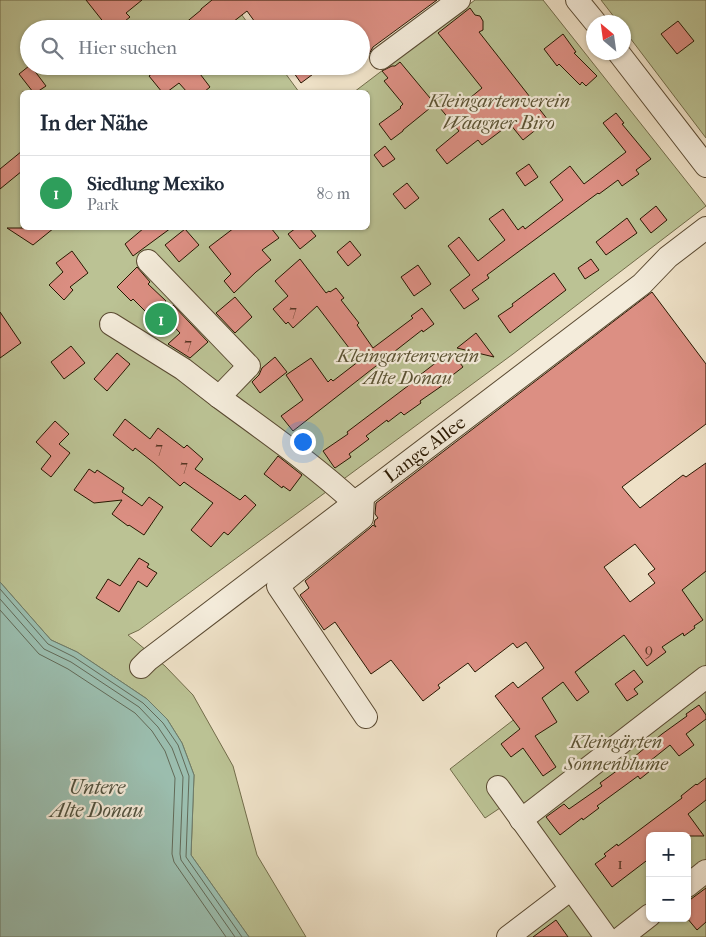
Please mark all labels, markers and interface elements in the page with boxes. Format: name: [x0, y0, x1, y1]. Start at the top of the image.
north arrow: [586, 15, 631, 60]
search box: [20, 20, 370, 75]
icon: search: [38, 34, 66, 62]
text: Hier suchen: [78, 37, 177, 59]
park label: Kleingartenverein Waagner Biro: [426, 90, 570, 134]
text: In der Nähe: [40, 111, 148, 135]
text: Siedlung Mexiko: [87, 173, 224, 195]
text: 1: [53, 184, 59, 203]
text: 80 m: [316, 184, 350, 203]
text: Park: [87, 195, 119, 214]
pin: 1: [145, 300, 177, 338]
house number: 7: [289, 301, 297, 320]
house number: 7: [184, 334, 192, 353]
park label: Kleingartenverein Alte Donau: [335, 345, 479, 389]
street label: Lange Allee: [380, 411, 470, 487]
your location: [290, 429, 316, 455]
house number: 7: [155, 438, 163, 457]
house number: 7: [180, 456, 188, 475]
house number: 9: [645, 640, 653, 659]
park label: Kleingärten Sonnenblume: [563, 731, 669, 775]
water label: Untere Alte Donau: [48, 776, 144, 822]
map controls: [646, 832, 691, 922]
button: +: [646, 832, 691, 877]
house number: 1: [617, 854, 623, 873]
button: −: [646, 877, 691, 922]

